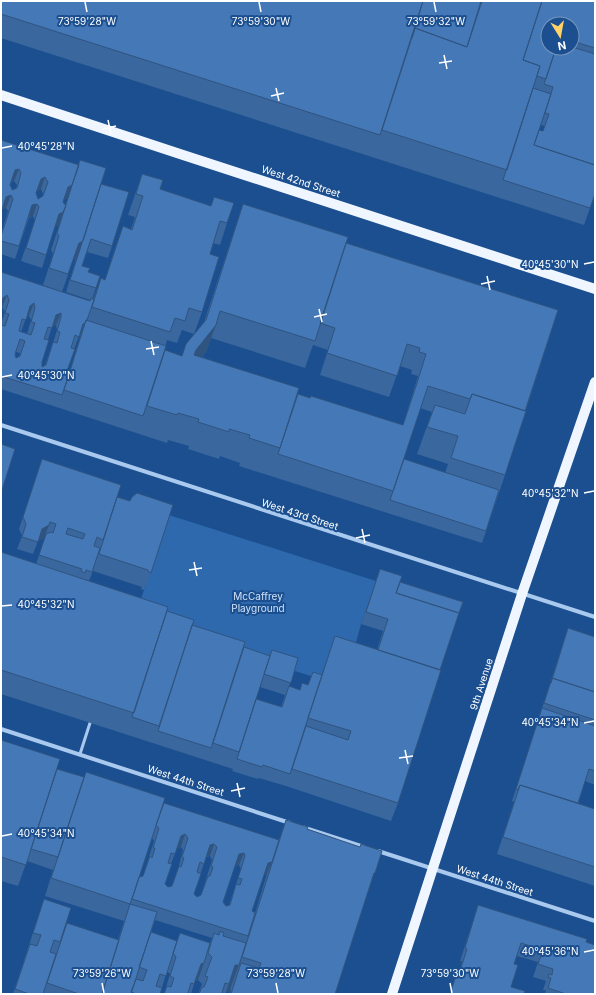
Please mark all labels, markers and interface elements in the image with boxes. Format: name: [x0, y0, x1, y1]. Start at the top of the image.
text: 73°59'28"W: [58, 15, 116, 27]
text: 73°59'30"W: [232, 15, 290, 27]
text: 73°59'32"W: [407, 15, 465, 27]
north arrow: [540, 16, 580, 56]
text: N: [556, 38, 567, 53]
text: 40°45'28"N: [18, 140, 74, 152]
street label: West 42nd Street: [260, 163, 343, 200]
text: 40°45'30"N: [521, 258, 579, 270]
text: 40°45'30"N: [17, 369, 75, 381]
text: 40°45'32"N: [522, 487, 578, 499]
street label: West 43rd Street: [260, 496, 341, 532]
park label: McCaffrey Playground: [231, 590, 285, 614]
text: 40°45'32"N: [18, 598, 74, 610]
street label: 9th Avenue: [467, 657, 495, 711]
text: 40°45'34"N: [521, 716, 579, 728]
street label: West 44th Street: [146, 762, 226, 798]
text: 40°45'34"N: [17, 827, 75, 839]
street label: West 44th Street: [455, 862, 535, 898]
text: 40°45'36"N: [522, 945, 578, 957]
text: 73°59'26"W: [73, 967, 131, 979]
text: 73°59'28"W: [247, 967, 305, 979]
text: 73°59'30"W: [421, 967, 479, 979]

